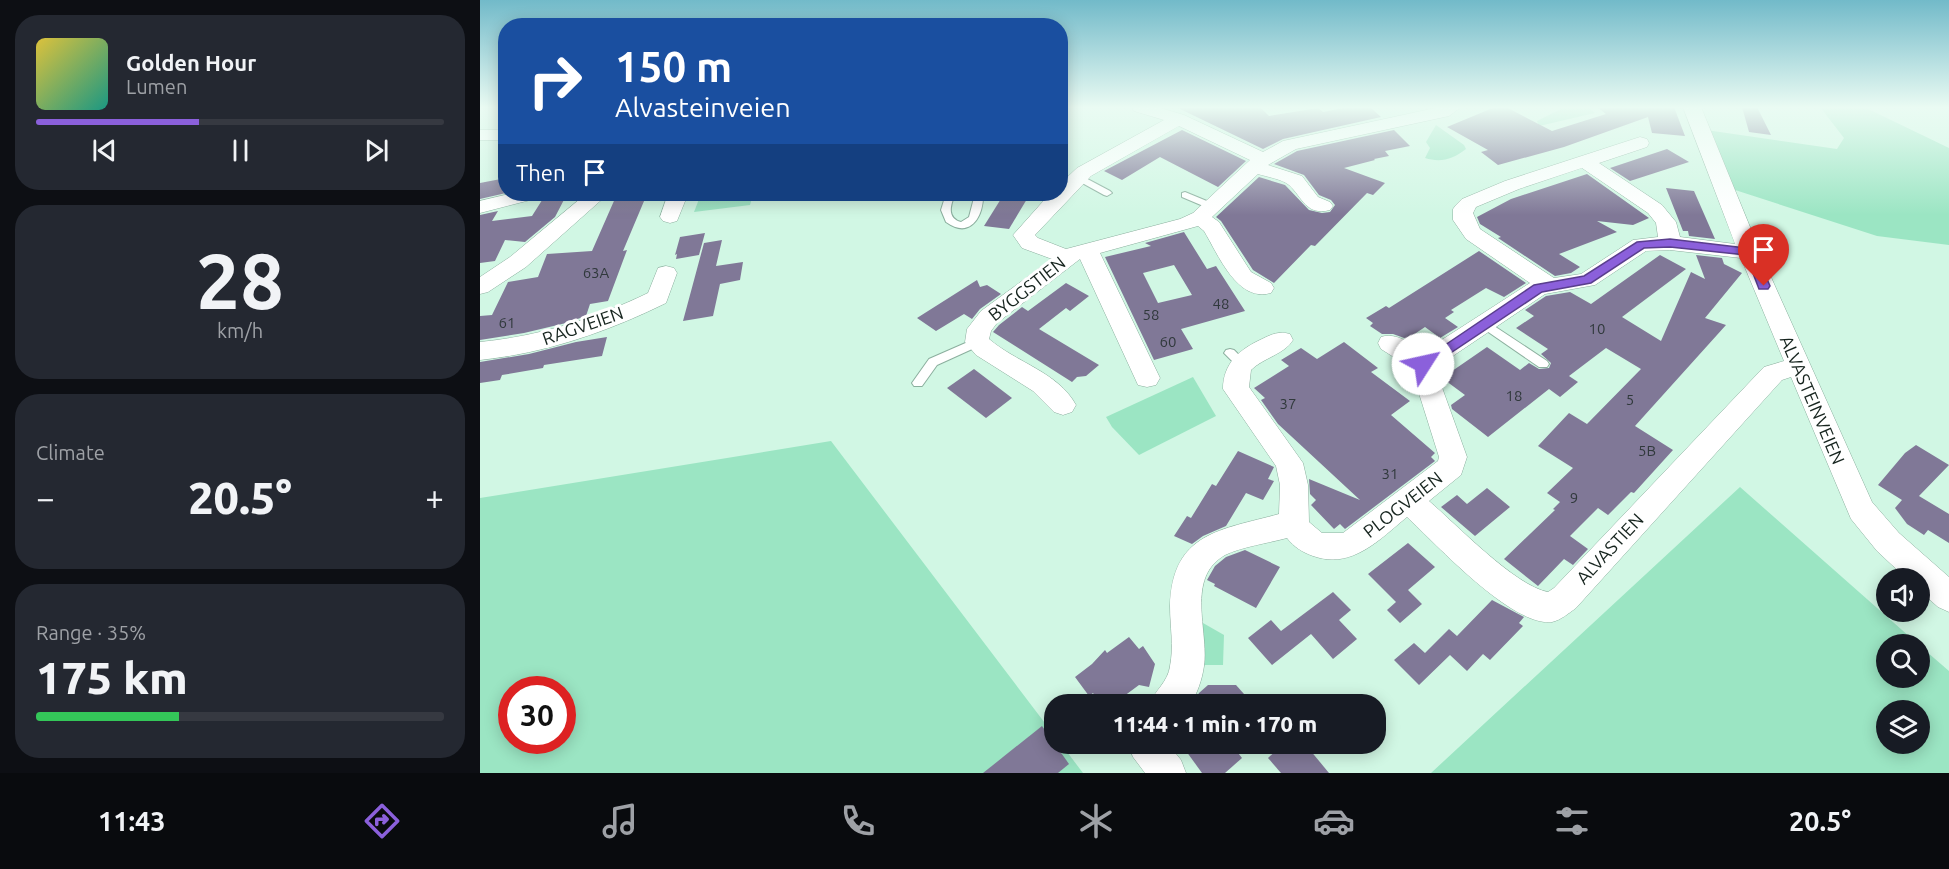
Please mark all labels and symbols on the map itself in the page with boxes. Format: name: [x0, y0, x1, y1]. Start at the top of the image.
pin: [1738, 224, 1789, 286]
street label: BYGGSTIEN: [984, 252, 1069, 324]
house number: 63A: [583, 264, 610, 281]
house number: 48: [1213, 295, 1229, 312]
street label: RAGVEIEN: [540, 302, 626, 348]
house number: 58: [1143, 306, 1159, 323]
house number: 61: [499, 314, 515, 331]
house number: 10: [1589, 320, 1605, 337]
position arrow: [1391, 332, 1455, 396]
street label: ALVASTEINVEIEN: [1777, 332, 1849, 467]
house number: 60: [1160, 333, 1176, 350]
house number: 18: [1506, 387, 1522, 404]
house number: 5: [1626, 391, 1634, 408]
house number: 37: [1280, 395, 1296, 412]
house number: 5B: [1638, 442, 1656, 459]
house number: 31: [1382, 465, 1398, 482]
street label: PLOGVEIEN: [1359, 467, 1446, 541]
house number: 9: [1570, 489, 1578, 506]
street label: ALVASTIEN: [1572, 509, 1647, 588]
speed limit sign: 30: [498, 676, 576, 754]

